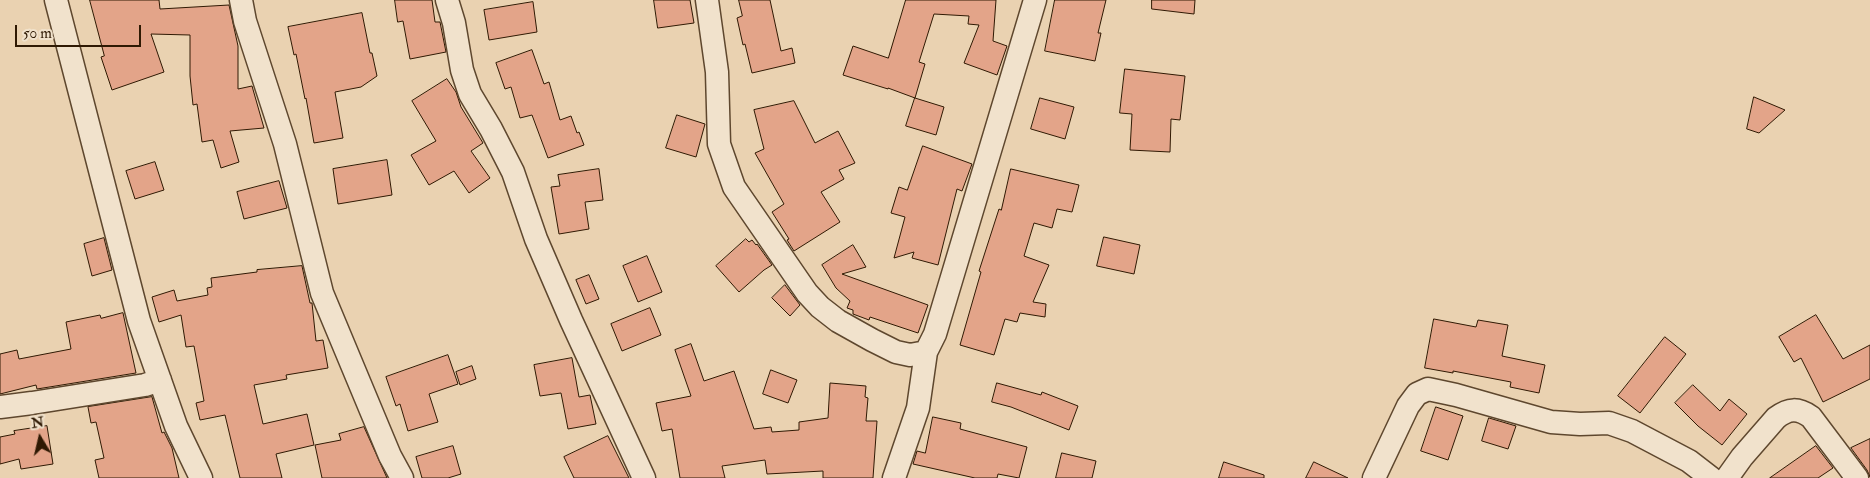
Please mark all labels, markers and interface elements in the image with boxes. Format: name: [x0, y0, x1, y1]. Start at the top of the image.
scale bar: [18, 15, 144, 47]
text: 50 m: [23, 24, 52, 43]
north arrow: [15, 413, 65, 463]
text: N: [30, 413, 45, 432]

